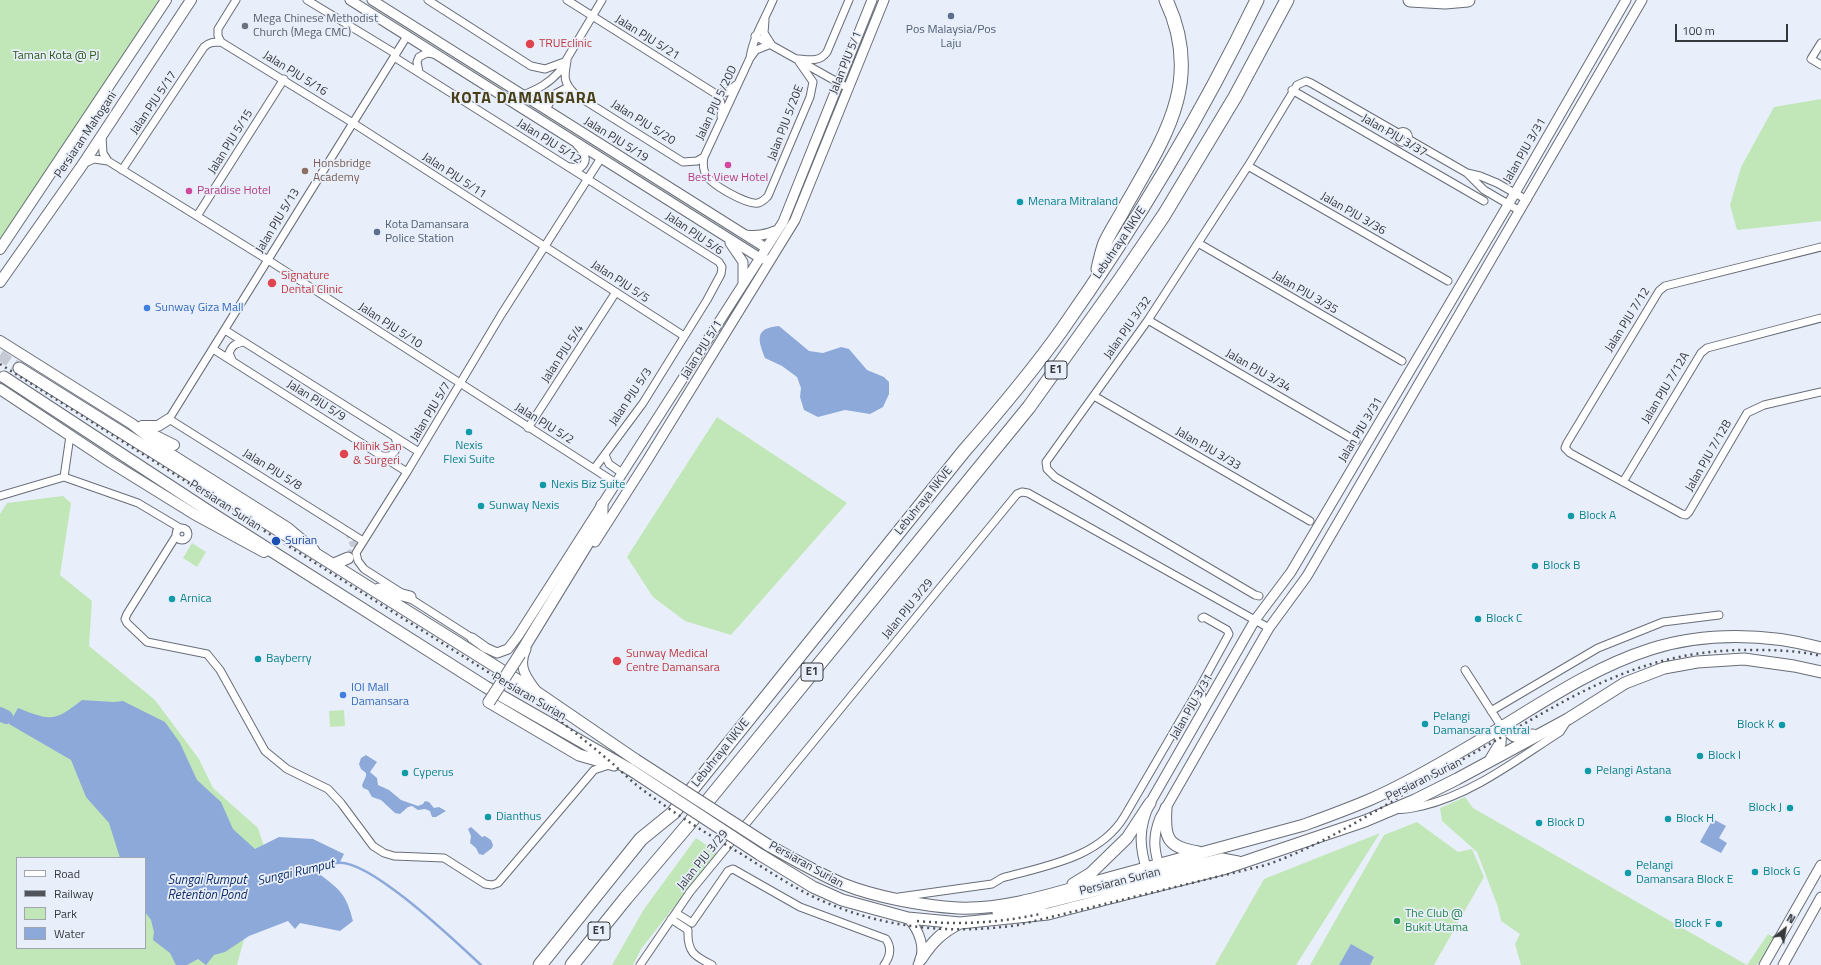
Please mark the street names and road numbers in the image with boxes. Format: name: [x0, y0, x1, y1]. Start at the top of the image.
street label: Jalan PJU 5/21: [612, 13, 682, 63]
street label: Jalan PJU 5/1: [827, 30, 865, 96]
street label: Jalan PJU 5/16: [260, 49, 330, 99]
street label: Jalan PJU 5/20D: [693, 63, 741, 143]
street label: Jalan PJU 5/17: [128, 69, 180, 137]
street label: Jalan PJU 5/20E: [765, 83, 807, 163]
street label: Persiaran Mahogani: [52, 89, 120, 181]
street label: Jalan PJU 5/20: [608, 98, 678, 148]
street label: Jalan PJU 5/15: [206, 107, 256, 177]
street label: Jalan PJU 3/37: [1359, 111, 1429, 161]
street label: Jalan PJU 5/19: [581, 115, 651, 165]
street label: Jalan PJU 3/31: [1500, 116, 1550, 186]
street label: Jalan PJU 5/12: [514, 117, 584, 167]
street label: Jalan PJU 5/11: [419, 150, 489, 202]
street label: Jalan PJU 5/13: [253, 186, 303, 256]
street label: Jalan PJU 3/36: [1318, 189, 1388, 239]
street label: Lebuhraya NKVE: [1091, 204, 1149, 282]
street label: Jalan PJU 5/6: [662, 209, 726, 259]
street label: Jalan PJU 5/5: [588, 258, 652, 306]
street label: Jalan PJU 3/35: [1270, 268, 1340, 318]
street label: Jalan PJU 7/12: [1603, 285, 1653, 355]
street label: Jalan PJU 3/32: [1101, 294, 1155, 362]
street label: Jalan PJU 5/10: [355, 300, 425, 352]
street label: Jalan PJU 5/1: [678, 318, 726, 382]
street label: Jalan PJU 5/4: [539, 322, 587, 386]
street label: Jalan PJU 3/34: [1223, 346, 1293, 396]
street label: Jalan PJU 7/12A: [1639, 350, 1693, 426]
road number: E1: [1045, 361, 1067, 379]
street label: Jalan PJU 5/3: [606, 365, 656, 429]
street label: Jalan PJU 5/9: [284, 377, 348, 425]
street label: Jalan PJU 5/7: [408, 380, 454, 444]
street label: Jalan PJU 3/31: [1336, 395, 1386, 465]
street label: Jalan PJU 5/2: [512, 400, 576, 448]
street label: Jalan PJU 7/12B: [1683, 418, 1735, 494]
street label: Jalan PJU 3/33: [1173, 424, 1243, 474]
street label: Jalan PJU 5/8: [240, 446, 304, 494]
street label: Lebuhraya NKVE: [892, 464, 956, 538]
street label: Persiaran Surian: [186, 477, 264, 535]
street label: Jalan PJU 3/29: [879, 576, 937, 642]
road number: E1: [801, 663, 823, 681]
street label: Persiaran Surian: [490, 670, 568, 724]
street label: Jalan PJU 3/31: [1167, 672, 1217, 742]
street label: Lebuhraya NKVE: [689, 716, 753, 790]
street label: Persiaran Surian: [1384, 755, 1464, 805]
street label: Jalan PJU 3/29: [674, 827, 732, 893]
street label: Persiaran Surian: [766, 839, 846, 891]
street label: Persiaran Surian: [1078, 865, 1162, 899]
road number: E1: [588, 922, 610, 940]

